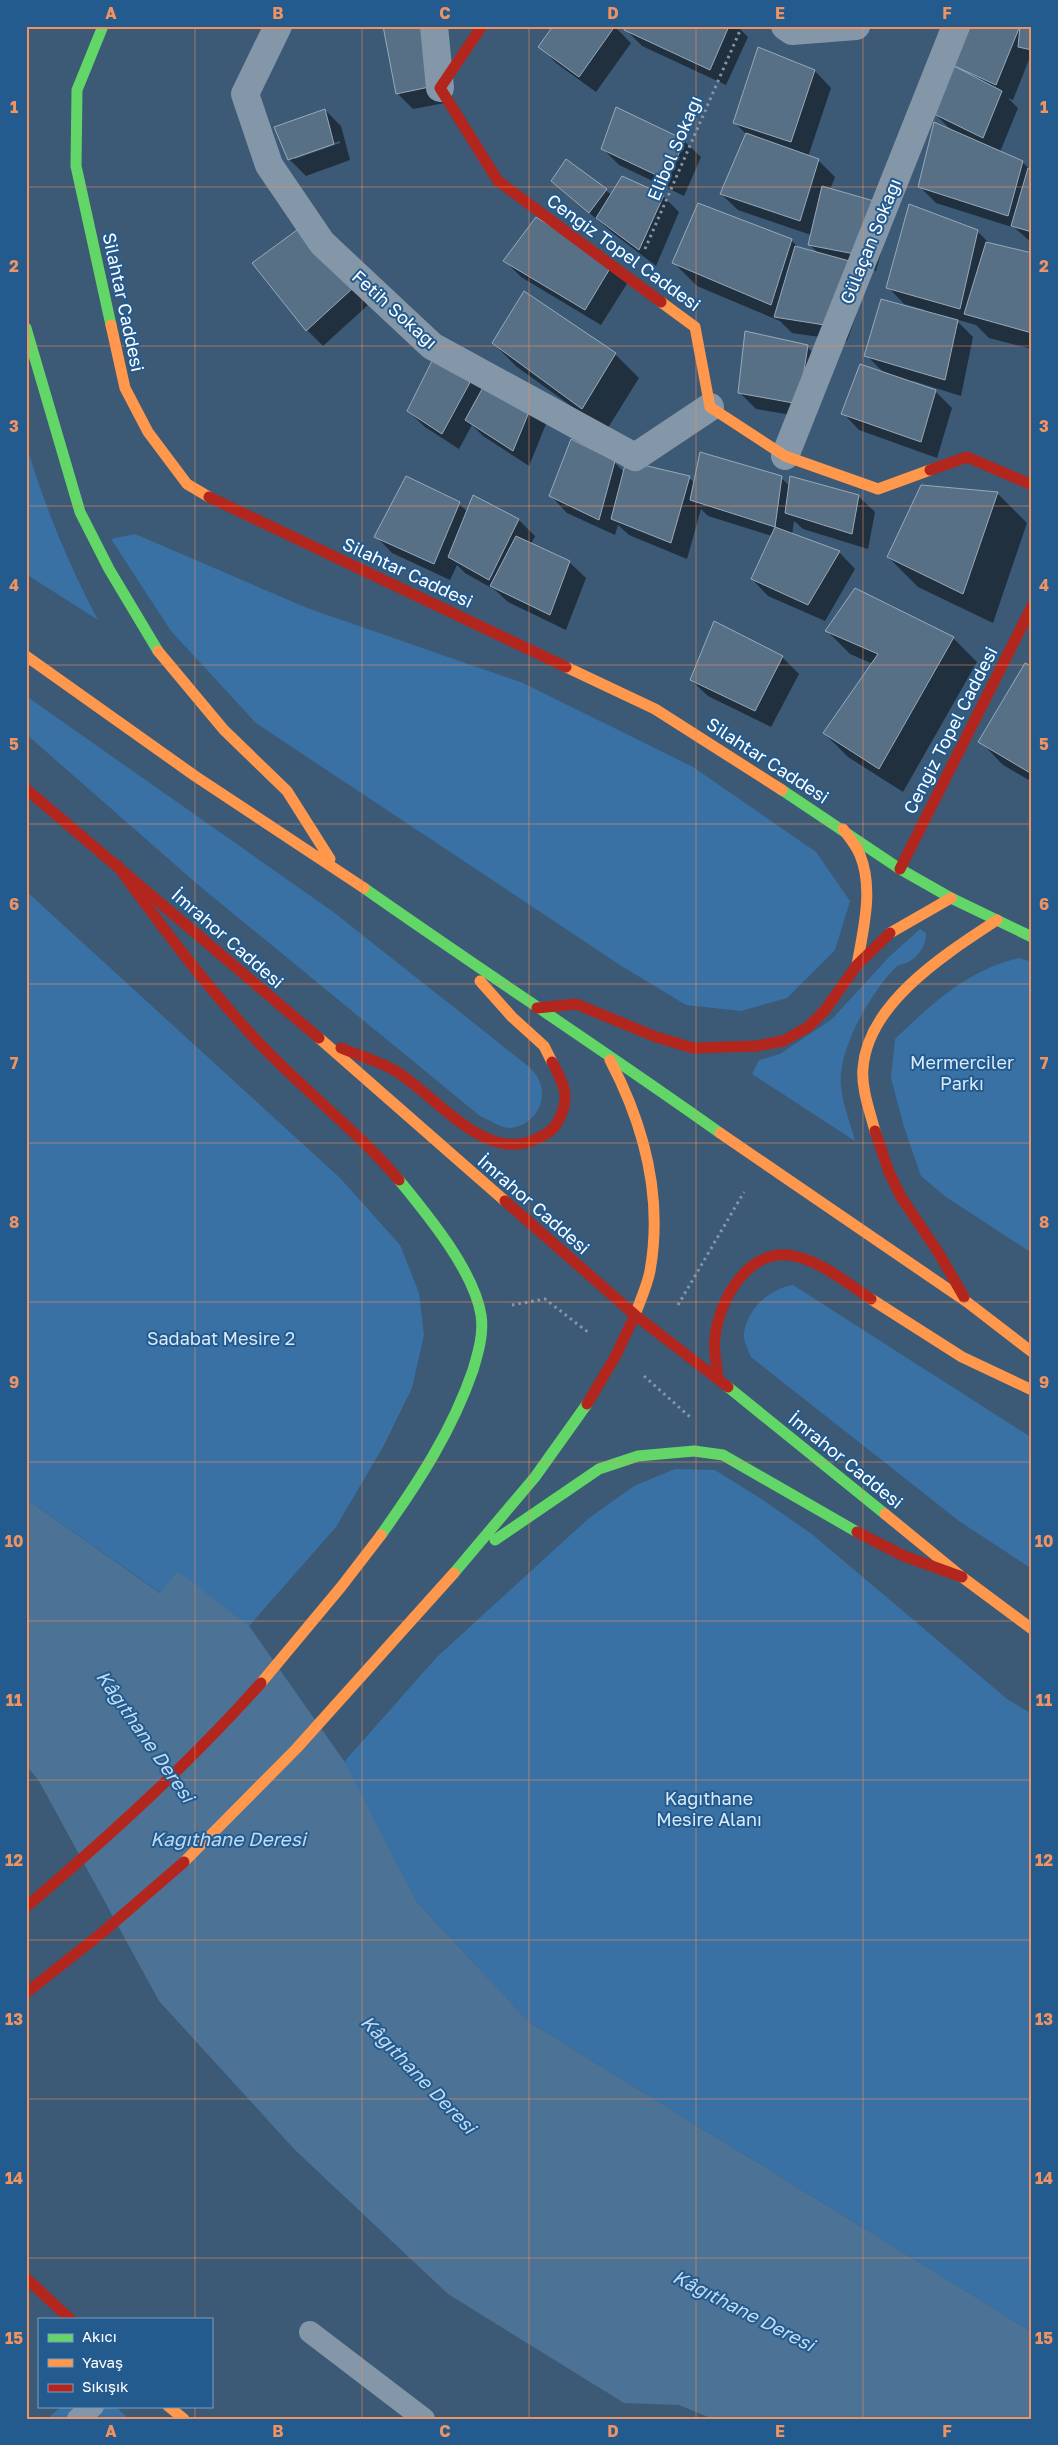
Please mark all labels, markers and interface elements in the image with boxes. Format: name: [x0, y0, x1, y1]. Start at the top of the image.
text: A: [105, 3, 117, 23]
text: B: [272, 3, 284, 23]
text: C: [439, 3, 451, 23]
text: D: [607, 3, 619, 23]
text: E: [775, 3, 785, 23]
text: F: [942, 3, 952, 23]
street label: Elibol Sokağı: [642, 92, 706, 204]
text: 1: [10, 97, 18, 117]
text: 1: [1040, 97, 1048, 117]
street label: Gülaçan Sokağı: [835, 175, 905, 307]
street label: Cengiz Topel Caddesi: [543, 189, 705, 315]
street label: Silahtar Caddesi: [99, 231, 149, 373]
text: 2: [9, 256, 19, 276]
text: 2: [1039, 256, 1049, 276]
street label: Fetih Sokağı: [348, 265, 442, 353]
text: 3: [9, 416, 19, 436]
text: 3: [1039, 416, 1049, 436]
street label: Silahtar Caddesi: [339, 532, 477, 612]
text: 4: [9, 575, 19, 595]
text: 4: [1039, 575, 1049, 595]
street label: Cengiz Topel Caddesi: [898, 643, 1002, 817]
street label: Silahtar Caddesi: [703, 712, 833, 808]
text: 5: [9, 734, 19, 754]
text: 5: [1039, 734, 1049, 754]
street label: İmrahor Caddesi: [167, 883, 289, 993]
text: 6: [9, 894, 19, 914]
text: 6: [1039, 894, 1049, 914]
park label: Mermerciler Parkı: [910, 1051, 1014, 1094]
text: 7: [10, 1053, 19, 1073]
text: 7: [1040, 1053, 1049, 1073]
street label: İmrahor Caddesi: [473, 1149, 595, 1259]
text: 8: [9, 1212, 19, 1232]
text: 8: [1039, 1212, 1049, 1232]
park label: Sadabat Mesire 2: [147, 1327, 295, 1349]
text: 9: [9, 1372, 19, 1392]
text: 9: [1039, 1372, 1049, 1392]
street label: İmrahor Caddesi: [784, 1407, 908, 1513]
text: 10: [5, 1531, 23, 1551]
text: 10: [1035, 1531, 1053, 1551]
water label: Kâğıthane Deresi: [92, 1666, 201, 1808]
text: 11: [6, 1690, 22, 1710]
text: 11: [1036, 1690, 1052, 1710]
park label: Kağıthane Mesire Alanı: [656, 1787, 762, 1830]
water label: Kağıthane Deresi: [150, 1827, 308, 1850]
text: 12: [5, 1850, 23, 1870]
text: 12: [1035, 1850, 1053, 1870]
text: 13: [5, 2009, 23, 2029]
text: 13: [1035, 2009, 1053, 2029]
water label: Kâğıthane Deresi: [357, 2010, 483, 2139]
text: 14: [5, 2168, 23, 2188]
text: 14: [1035, 2168, 1053, 2188]
water label: Kâğıthane Deresi: [669, 2264, 820, 2356]
legend: [38, 2318, 212, 2408]
text: Akıcı: [82, 2327, 117, 2345]
text: 15: [5, 2328, 23, 2348]
text: 15: [1035, 2328, 1053, 2348]
text: Yavaş: [82, 2353, 123, 2371]
text: Sıkışık: [82, 2377, 129, 2395]
text: A: [105, 2421, 117, 2441]
text: B: [272, 2421, 284, 2441]
text: C: [439, 2421, 451, 2441]
text: D: [607, 2421, 619, 2441]
text: E: [775, 2421, 785, 2441]
text: F: [942, 2421, 952, 2441]

